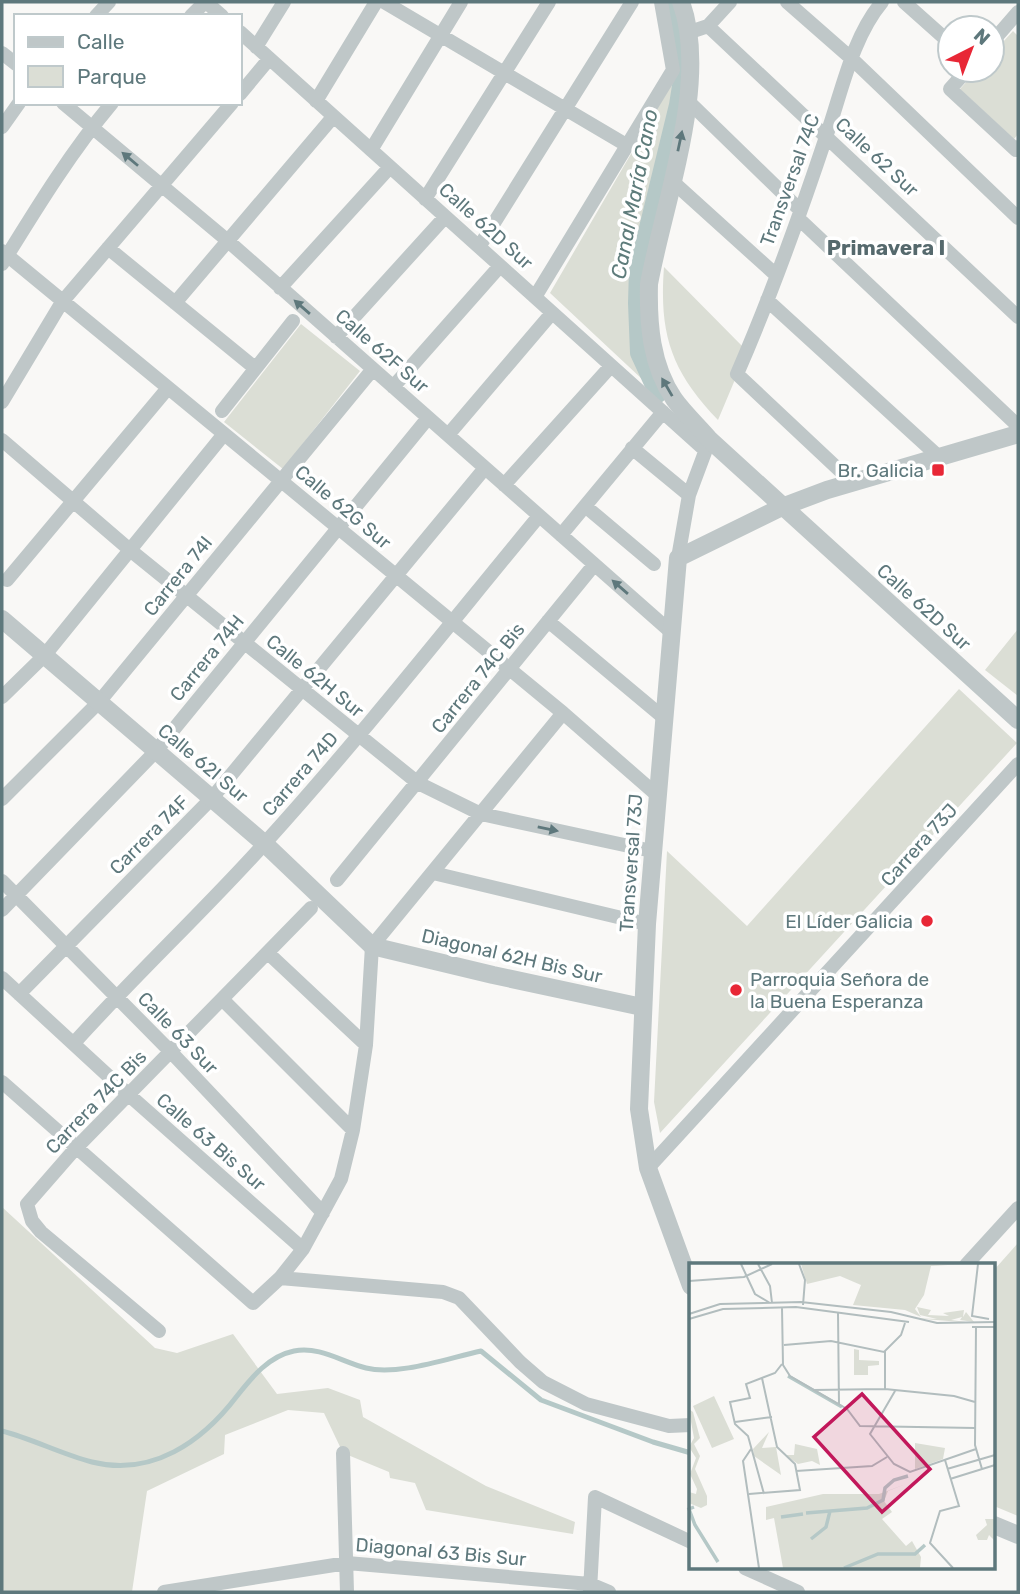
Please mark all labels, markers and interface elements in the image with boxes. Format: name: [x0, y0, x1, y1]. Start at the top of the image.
legend: [14, 14, 242, 105]
north arrow: [936, 14, 1006, 84]
text: N: [969, 24, 995, 50]
text: Calle: [77, 29, 125, 54]
text: Parque: [77, 64, 147, 89]
water label: Canal María Cano: [605, 107, 663, 281]
street label: Transversal 74C: [755, 111, 825, 249]
street label: Calle 62 Sur: [831, 113, 924, 202]
one-way arrow: [675, 130, 686, 152]
one-way arrow: [121, 151, 139, 167]
street label: Calle 62D Sur: [434, 178, 538, 275]
district label: Primavera I: [827, 235, 945, 260]
one-way arrow: [294, 300, 311, 315]
street label: Calle 62F Sur: [331, 304, 434, 398]
one-way arrow: [661, 377, 673, 396]
place label: Br. Galicia: [837, 459, 924, 482]
street label: Calle 62G Sur: [290, 460, 396, 554]
marker: Br. Galicia: [930, 462, 946, 478]
street label: Carrera 74I: [139, 531, 217, 621]
street label: Calle 62D Sur: [872, 559, 976, 656]
one-way arrow: [611, 579, 629, 595]
street label: Carrera 74H: [165, 610, 249, 706]
street label: Carrera 74C Bis: [426, 618, 530, 738]
street label: Calle 62H Sur: [262, 630, 369, 723]
street label: Calle 62I Sur: [153, 719, 253, 808]
street label: Carrera 74D: [257, 727, 343, 821]
street label: Carrera 74F: [105, 791, 193, 879]
street label: Transversal 73J: [615, 793, 647, 933]
street label: Carrera 73J: [876, 799, 962, 891]
one-way arrow: [537, 823, 559, 834]
place label: El Líder Galicia: [785, 910, 913, 933]
marker: El Líder Galicia: [919, 913, 935, 929]
street label: Diagonal 62H Bis Sur: [419, 924, 605, 988]
place label: Parroquia Señora de la Buena Esperanza: [750, 968, 929, 1013]
marker: Parroquia Señora de la Buena Esperanza: [728, 982, 744, 998]
street label: Calle 63 Sur: [133, 987, 224, 1080]
street label: Carrera 74C Bis: [41, 1045, 151, 1159]
street label: Calle 63 Bis Sur: [152, 1088, 271, 1196]
inset map: [689, 1263, 996, 1570]
street label: Diagonal 63 Bis Sur: [355, 1533, 528, 1571]

